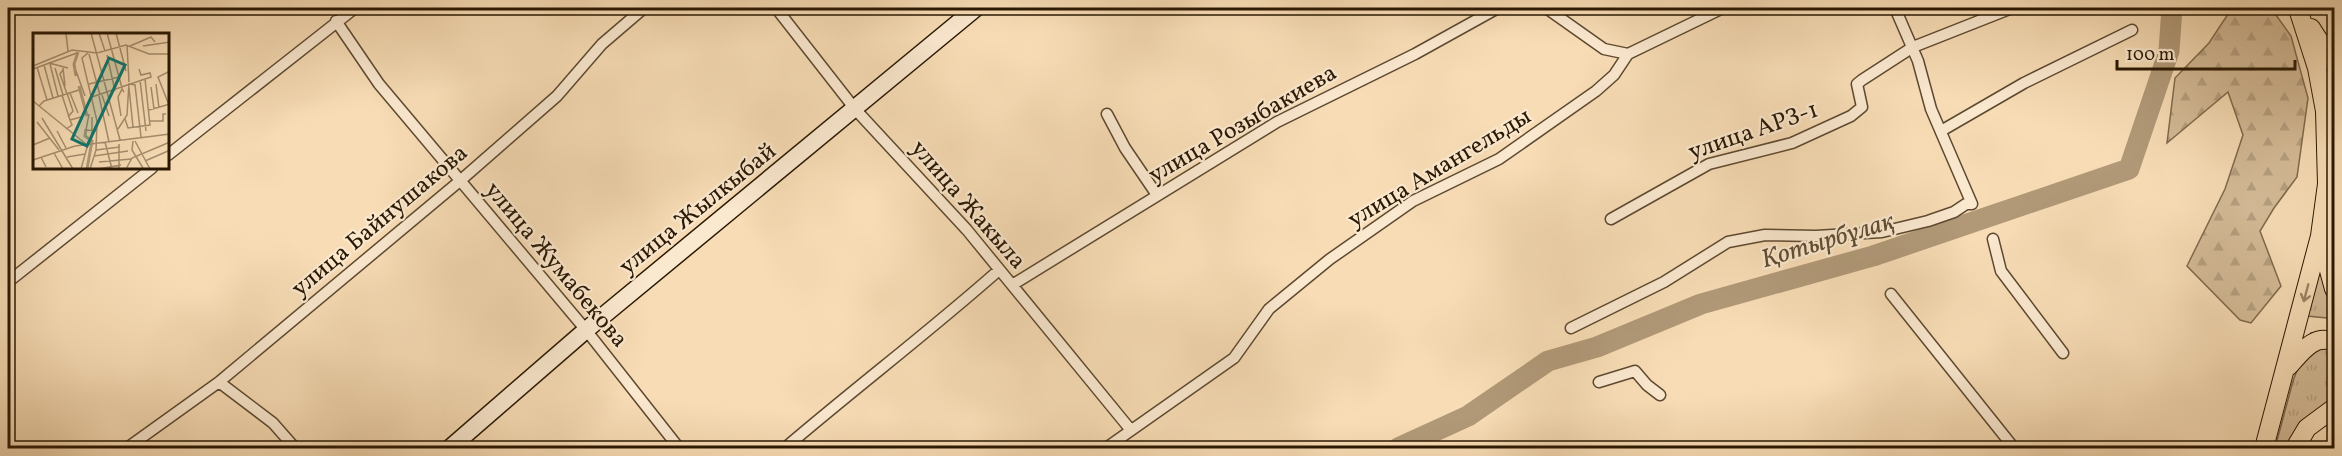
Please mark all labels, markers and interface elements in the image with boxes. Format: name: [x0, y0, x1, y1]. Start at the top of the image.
inset map: [33, 33, 170, 170]
scale bar: [2117, 33, 2296, 71]
text: 100 m: [2126, 43, 2175, 68]
street label: улица Розыбакиева: [1142, 57, 1344, 193]
street label: улица АРЗ-1: [1684, 94, 1823, 170]
street label: улица Амангельды: [1342, 100, 1538, 237]
street label: улица Жакыла: [902, 133, 1033, 277]
street label: улица Жылкыбай: [612, 135, 784, 284]
street label: улица Байнушакова: [285, 137, 476, 306]
street label: улица Жумабекова: [476, 175, 635, 356]
water label: Қотырбұлақ: [1757, 203, 1899, 278]
one-way arrow: [2299, 283, 2311, 302]

